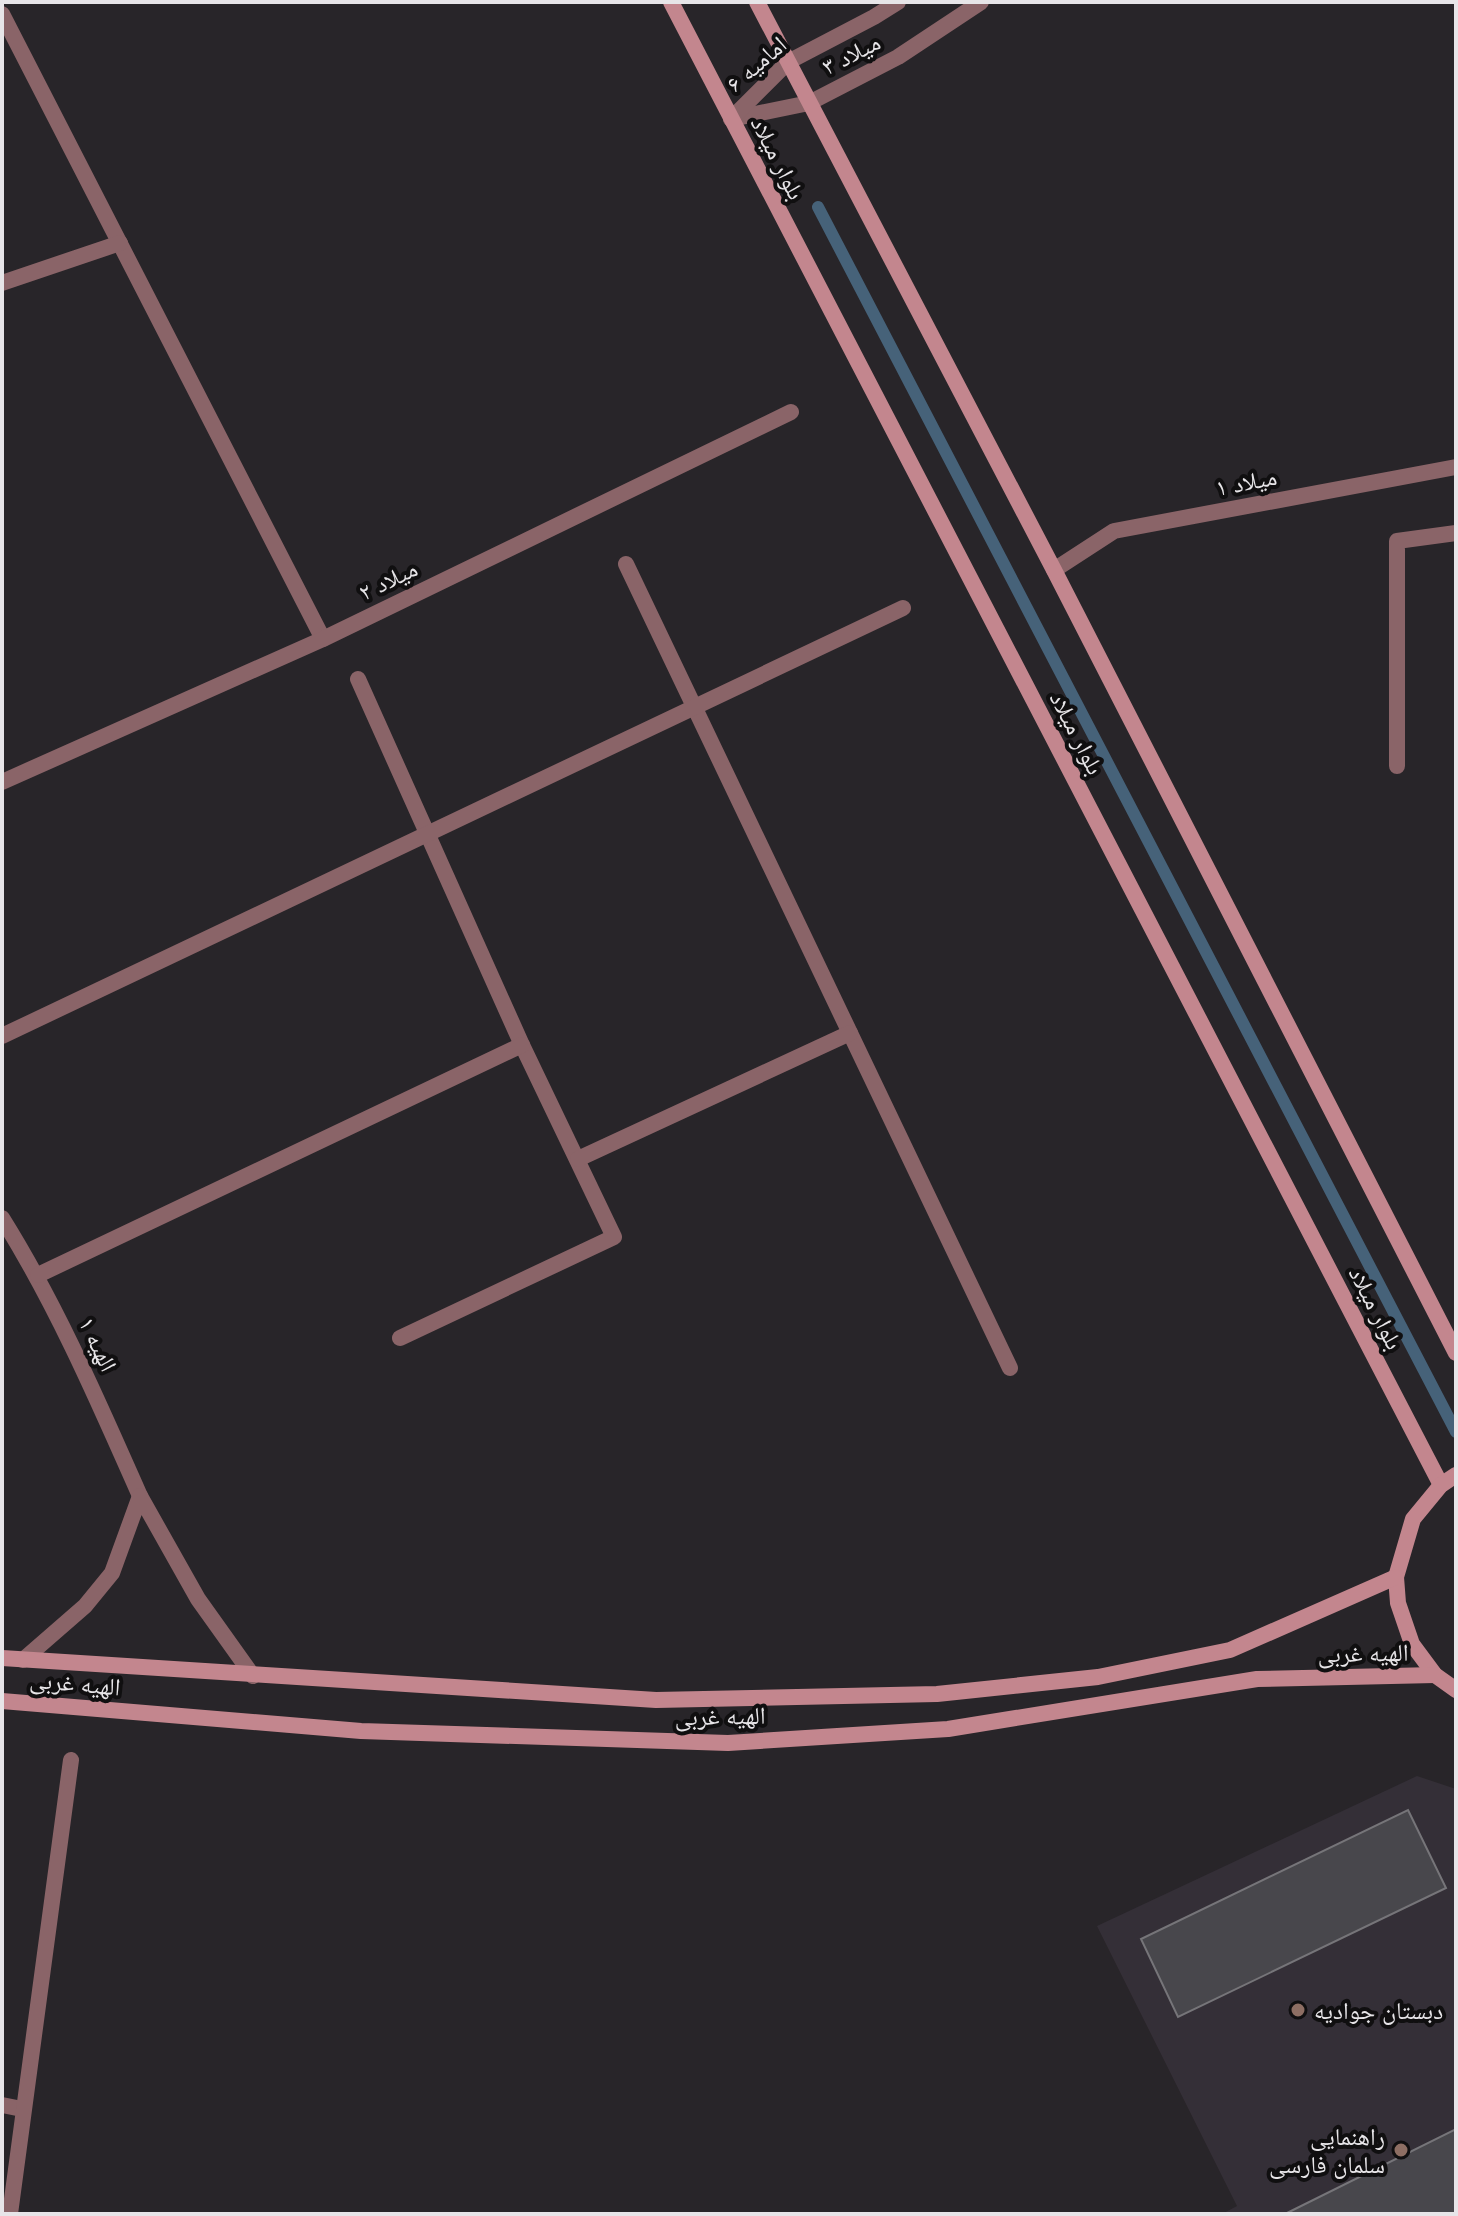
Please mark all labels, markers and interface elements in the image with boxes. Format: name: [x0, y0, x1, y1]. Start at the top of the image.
street label: میلاد ۳: [817, 28, 885, 80]
street label: امامیه ۶: [720, 31, 792, 98]
street label: بلوار میلاد: [745, 112, 810, 204]
street label: میلاد ۱: [1213, 463, 1279, 502]
street label: میلاد ۲: [354, 554, 422, 606]
street label: بلوار میلاد: [1044, 687, 1109, 779]
street label: بلوار میلاد: [1343, 1262, 1408, 1354]
street label: الهیه ۱: [73, 1313, 123, 1376]
street label: الهیه غربی: [1317, 1639, 1409, 1668]
street label: الهیه غربی: [28, 1666, 122, 1701]
street label: الهیه غربی: [674, 1702, 766, 1731]
place label: دبستان جوادیه: [1314, 1997, 1443, 2025]
marker: دبستان جوادیه: [1289, 2001, 1307, 2019]
place label: راهنمایی سلمان فارسی: [1269, 2123, 1385, 2179]
marker: راهنمایی سلمان فارسی: [1392, 2141, 1410, 2159]

